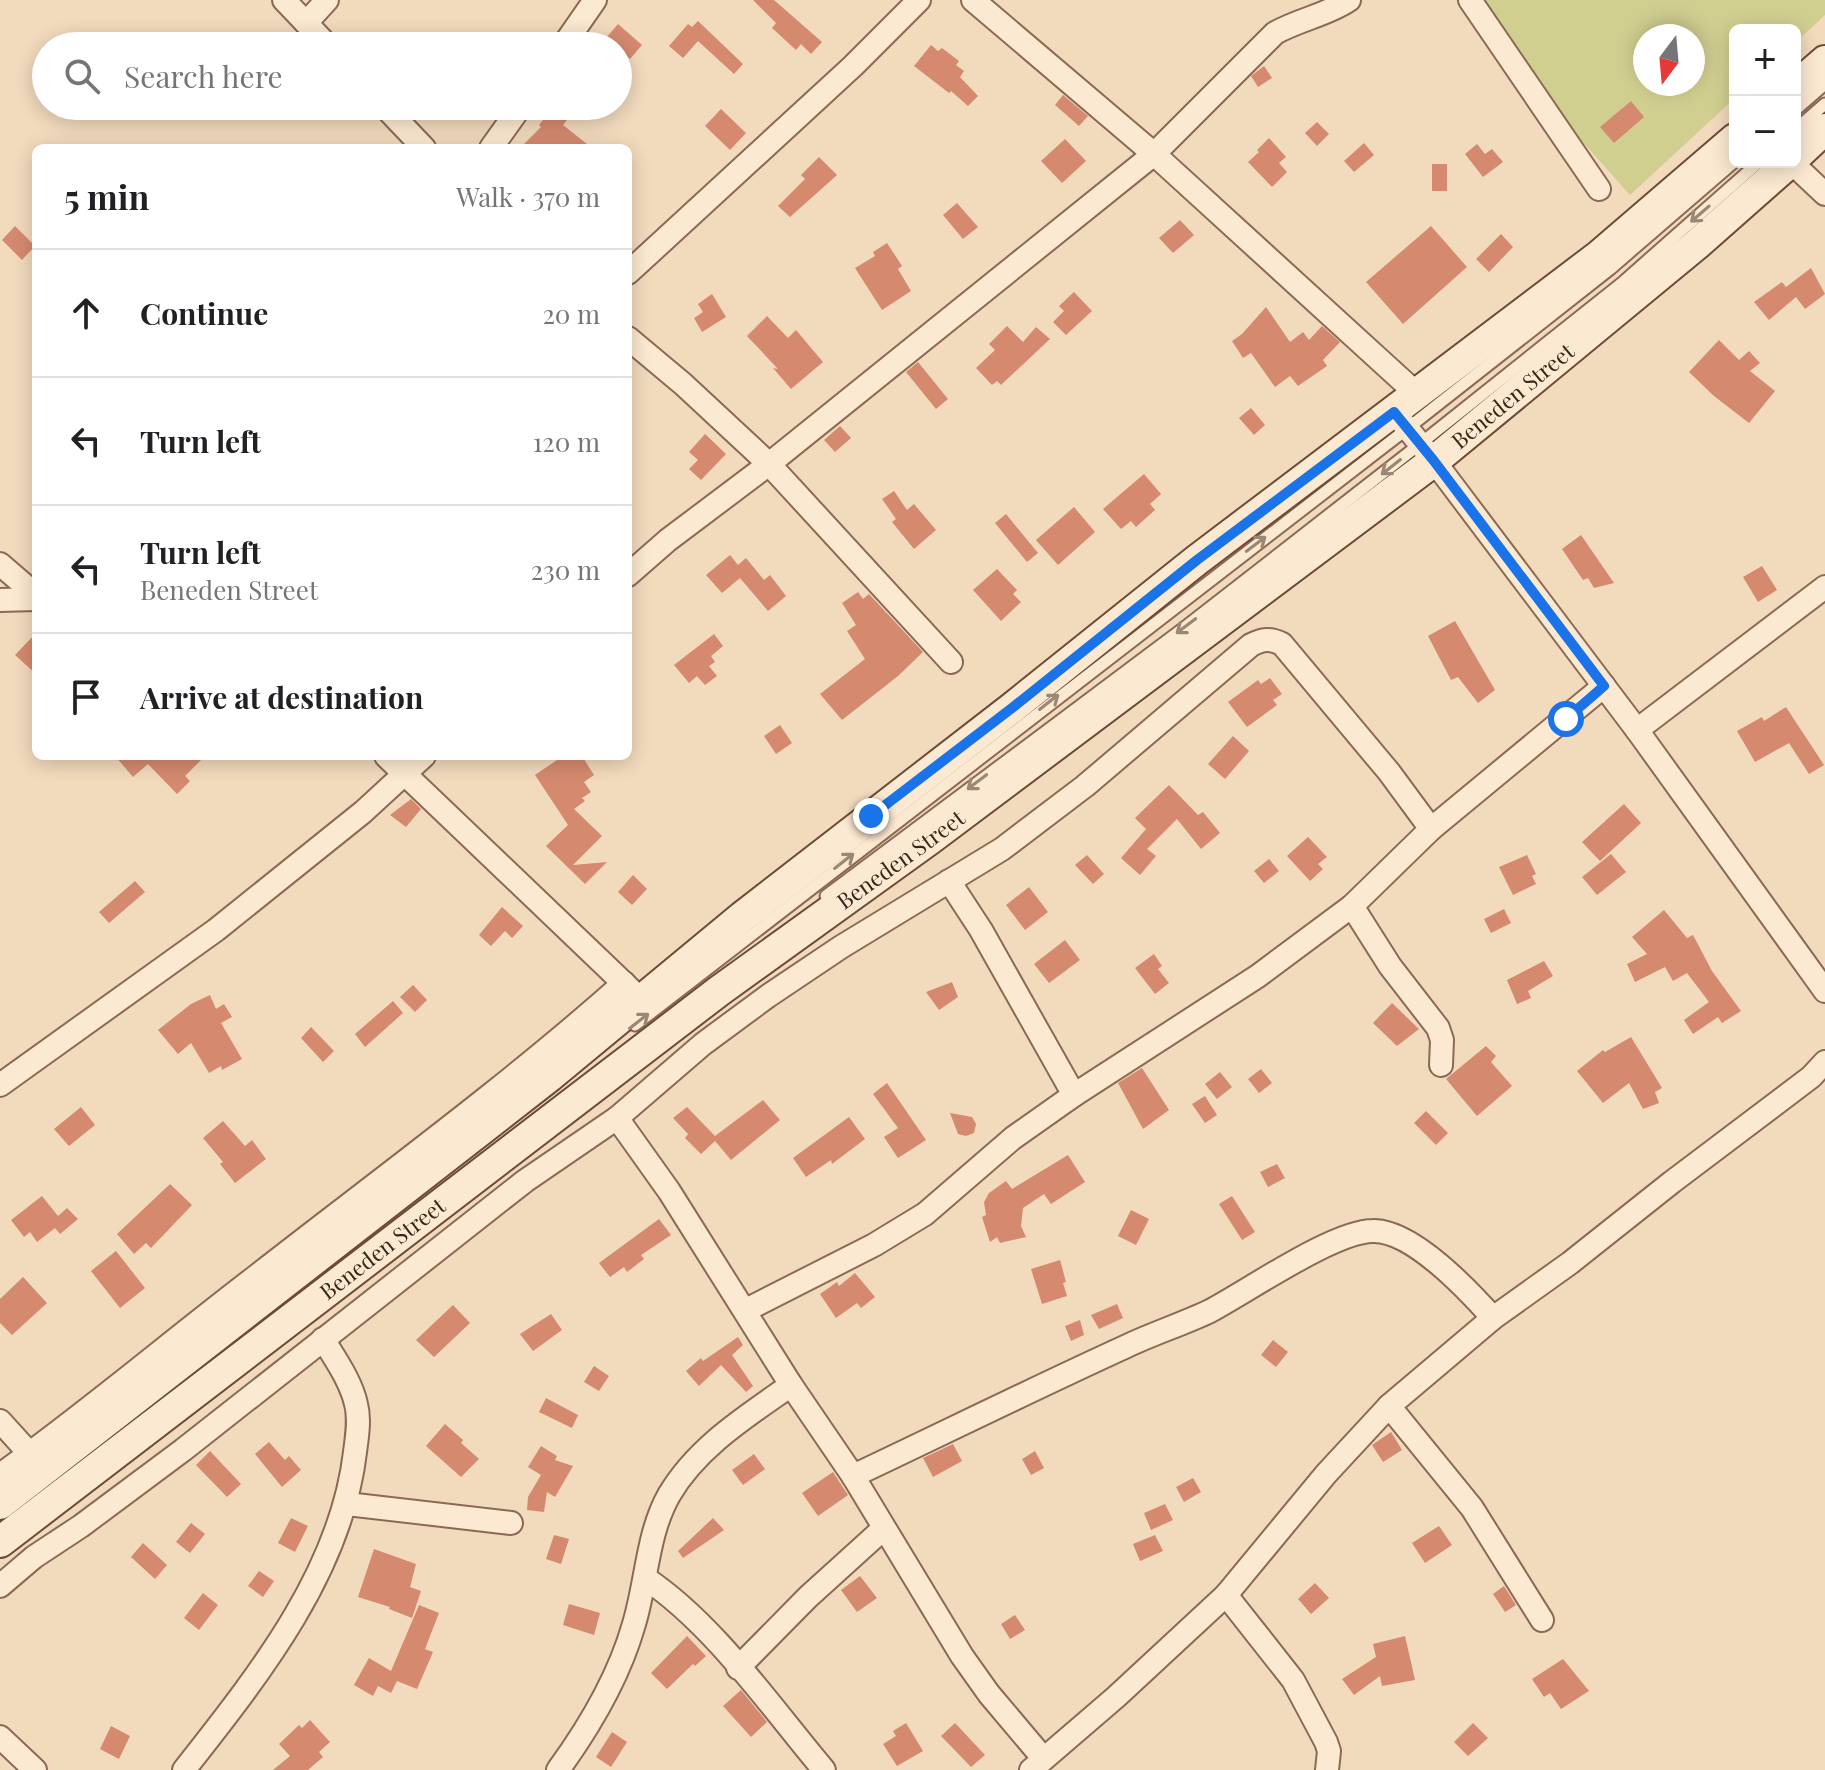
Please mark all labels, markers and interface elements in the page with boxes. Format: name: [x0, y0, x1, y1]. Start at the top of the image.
north arrow: [1633, 24, 1705, 96]
map controls: [1729, 24, 1801, 168]
button: +: [1729, 24, 1801, 96]
search box: [32, 32, 632, 120]
icon: search: [60, 54, 104, 98]
text: Search here: [124, 56, 283, 96]
button: −: [1729, 96, 1801, 168]
text: 5 min: [64, 173, 149, 219]
text: Walk · 370 m: [456, 179, 600, 214]
one-way arrow: [1691, 204, 1711, 222]
icon: ahead: [64, 291, 108, 335]
text: Continue: [140, 293, 268, 333]
text: 20 m: [542, 296, 600, 331]
street label: Beneden Street: [1444, 335, 1581, 455]
icon: left: [64, 419, 108, 463]
text: Turn left: [140, 421, 261, 461]
text: 120 m: [533, 424, 600, 459]
one-way arrow: [1381, 458, 1402, 475]
text: Turn left: [140, 532, 261, 572]
one-way arrow: [1244, 536, 1266, 552]
icon: left: [64, 547, 108, 591]
text: 230 m: [531, 552, 600, 587]
text: Beneden Street: [140, 572, 318, 607]
one-way arrow: [1175, 618, 1197, 635]
icon: arrive: [64, 675, 108, 719]
text: Arrive at destination: [140, 677, 423, 717]
one-way arrow: [1038, 694, 1059, 711]
route start: [1548, 701, 1584, 737]
one-way arrow: [967, 773, 988, 790]
route end: [853, 798, 889, 834]
street label: Beneden Street: [830, 802, 971, 915]
one-way arrow: [833, 853, 854, 870]
one-way arrow: [628, 1013, 649, 1030]
street label: Beneden Street: [313, 1190, 452, 1306]

